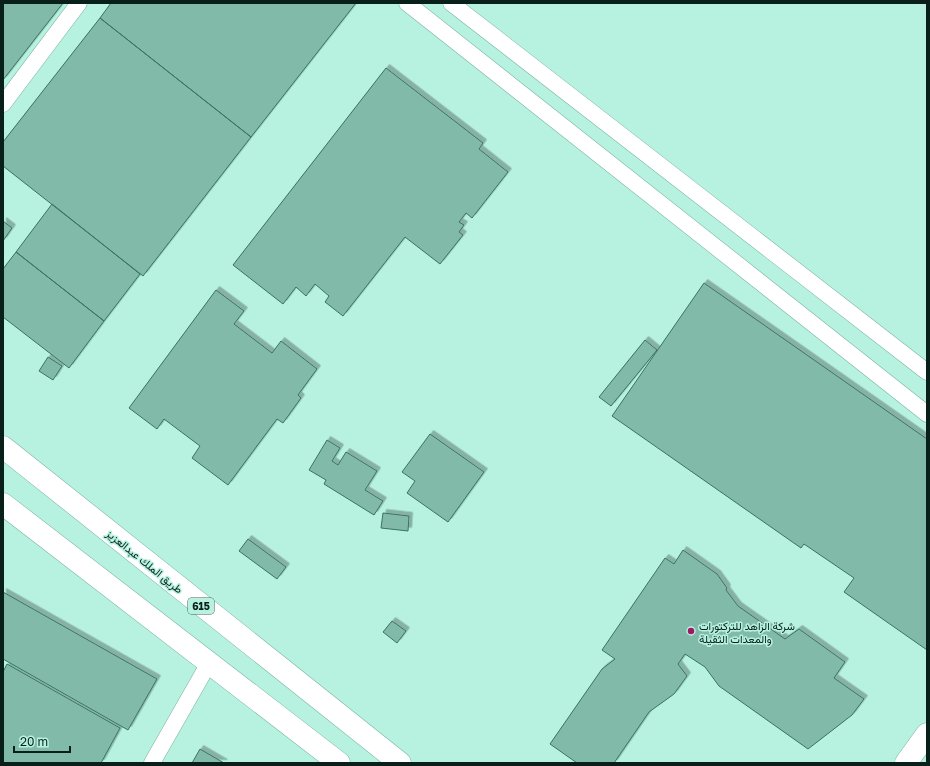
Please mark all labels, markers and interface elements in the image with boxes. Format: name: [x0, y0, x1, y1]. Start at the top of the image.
street label: طريق الملك عبدالعزيز: [103, 526, 186, 596]
road number: 615: [188, 598, 214, 614]
place label: شركة الزاهد للتركتورات والمعدات الثقيلة: [699, 619, 795, 646]
marker: شركة الزاهد للتركتورات والمعدات الثقيلة: [686, 626, 696, 636]
scale bar: [14, 728, 70, 754]
text: 20 m: [20, 734, 48, 749]

